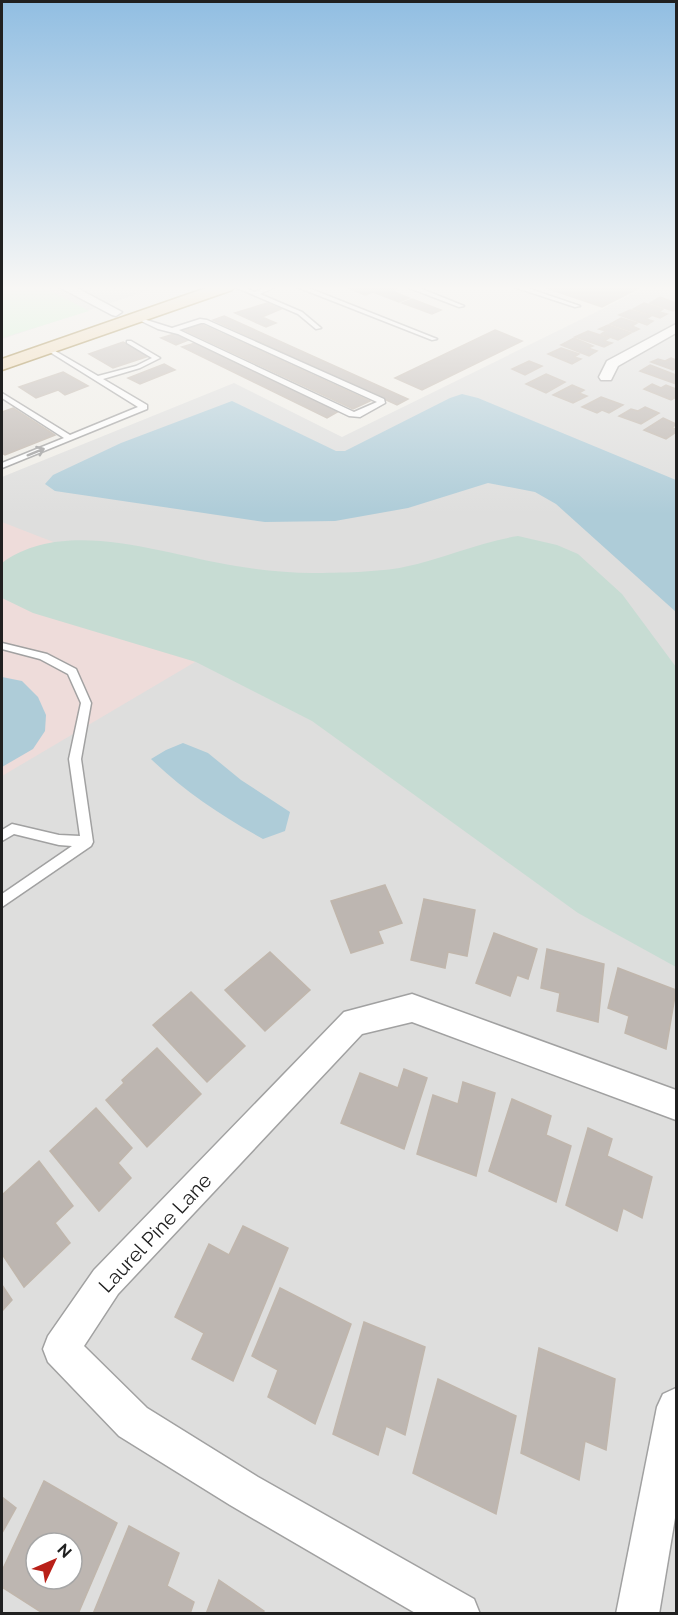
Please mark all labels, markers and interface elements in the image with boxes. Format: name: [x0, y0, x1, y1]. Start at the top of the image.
one-way arrow: [26, 446, 44, 457]
street label: Laurel Pine Lane: [94, 1168, 216, 1298]
north arrow: [24, 1531, 84, 1591]
text: N: [53, 1540, 76, 1562]

